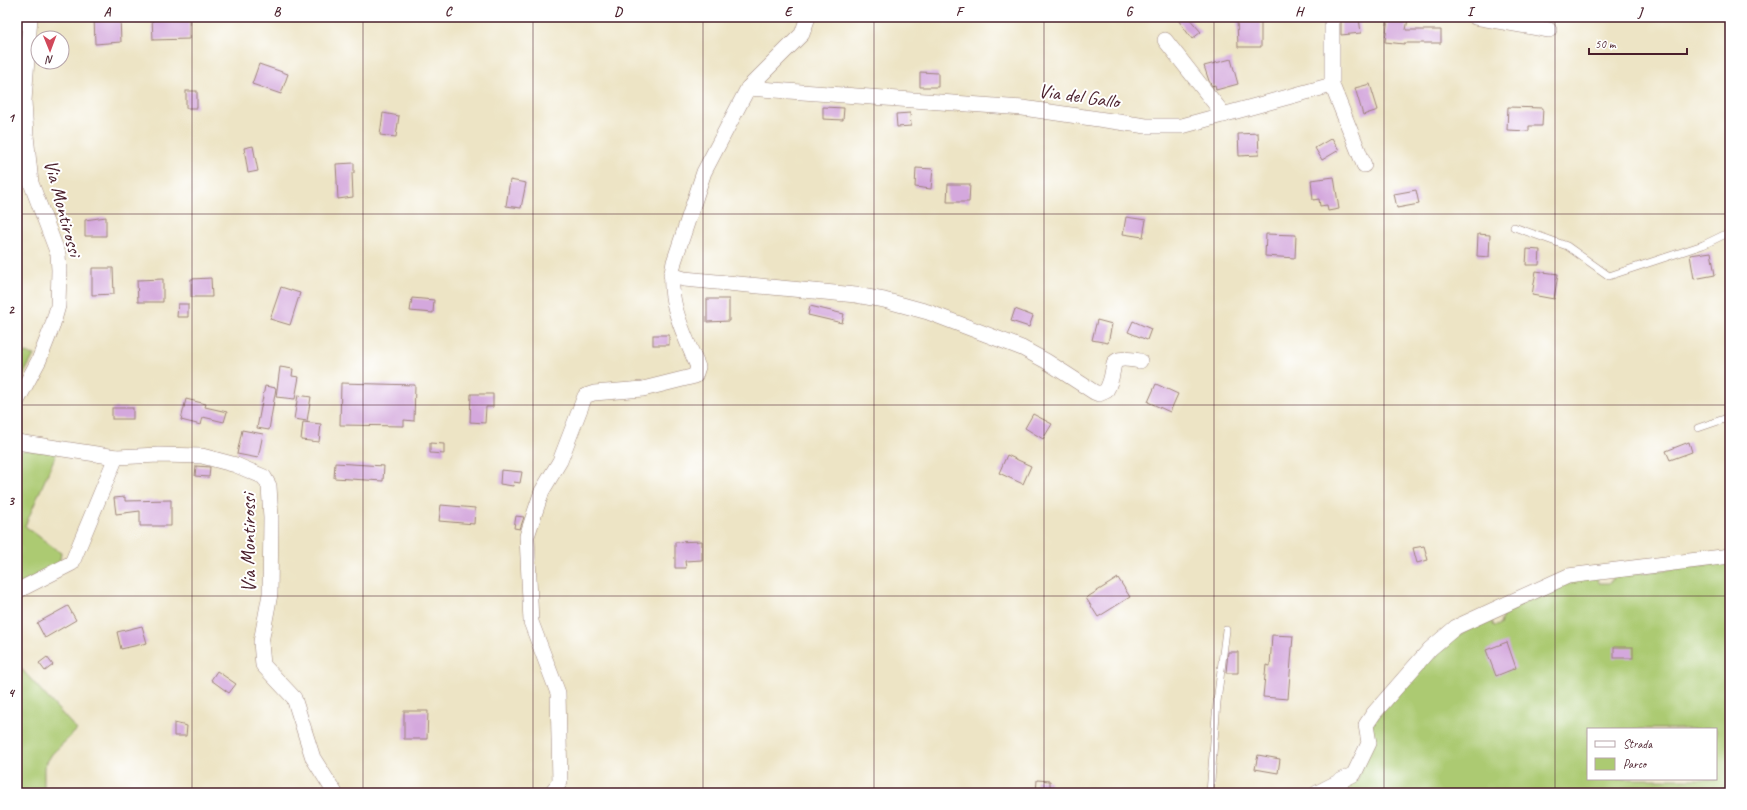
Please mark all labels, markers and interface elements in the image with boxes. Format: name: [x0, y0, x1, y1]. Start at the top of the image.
text: A: [104, 4, 112, 20]
text: B: [274, 4, 282, 20]
text: C: [445, 4, 453, 20]
text: D: [614, 4, 623, 20]
text: E: [785, 4, 794, 20]
text: F: [956, 4, 965, 20]
text: G: [1126, 4, 1134, 20]
text: H: [1295, 4, 1305, 20]
text: I: [1467, 4, 1476, 20]
text: J: [1637, 4, 1644, 20]
north arrow: [30, 30, 70, 70]
scale bar: [1589, 30, 1687, 56]
text: 50 m: [1595, 36, 1617, 52]
text: N: [44, 53, 54, 67]
street label: Via del Gallo: [1037, 78, 1123, 114]
text: 1: [8, 110, 16, 126]
street label: Via Montirossi: [38, 157, 88, 261]
text: 2: [8, 302, 15, 318]
street label: Via Montirossi: [236, 491, 261, 592]
text: 3: [8, 493, 15, 509]
text: 4: [8, 685, 16, 701]
legend: [1587, 728, 1717, 780]
text: Strada: [1623, 736, 1653, 752]
text: Parco: [1623, 756, 1648, 772]

